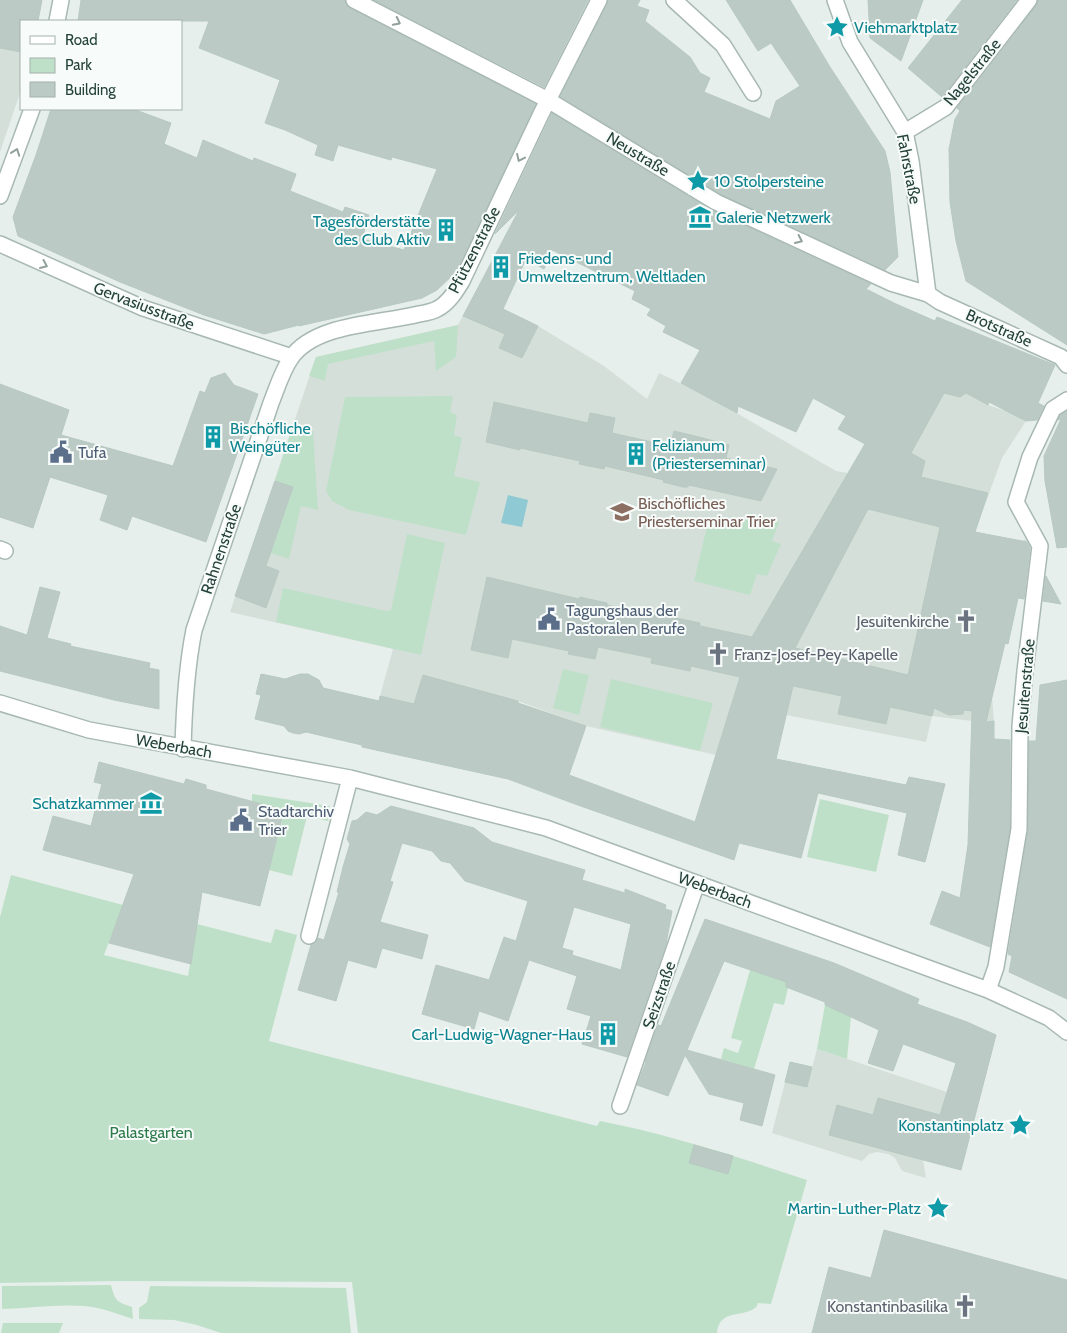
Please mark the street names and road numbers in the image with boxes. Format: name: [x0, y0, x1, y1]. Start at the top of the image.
street label: Nagelstraße: [939, 35, 1005, 109]
street label: Neustraße: [603, 128, 673, 180]
street label: Fahrstraße: [893, 132, 925, 206]
street label: Pfützenstraße: [444, 203, 504, 297]
street label: Gervasiusstraße: [91, 278, 197, 334]
street label: Brotstraße: [963, 305, 1035, 351]
street label: Rahnenstraße: [197, 501, 245, 597]
street label: Jesuitenstraße: [1011, 638, 1039, 735]
street label: Weberbach: [134, 730, 214, 762]
street label: Weberbach: [675, 868, 755, 912]
street label: Seizstraße: [639, 959, 679, 1031]

